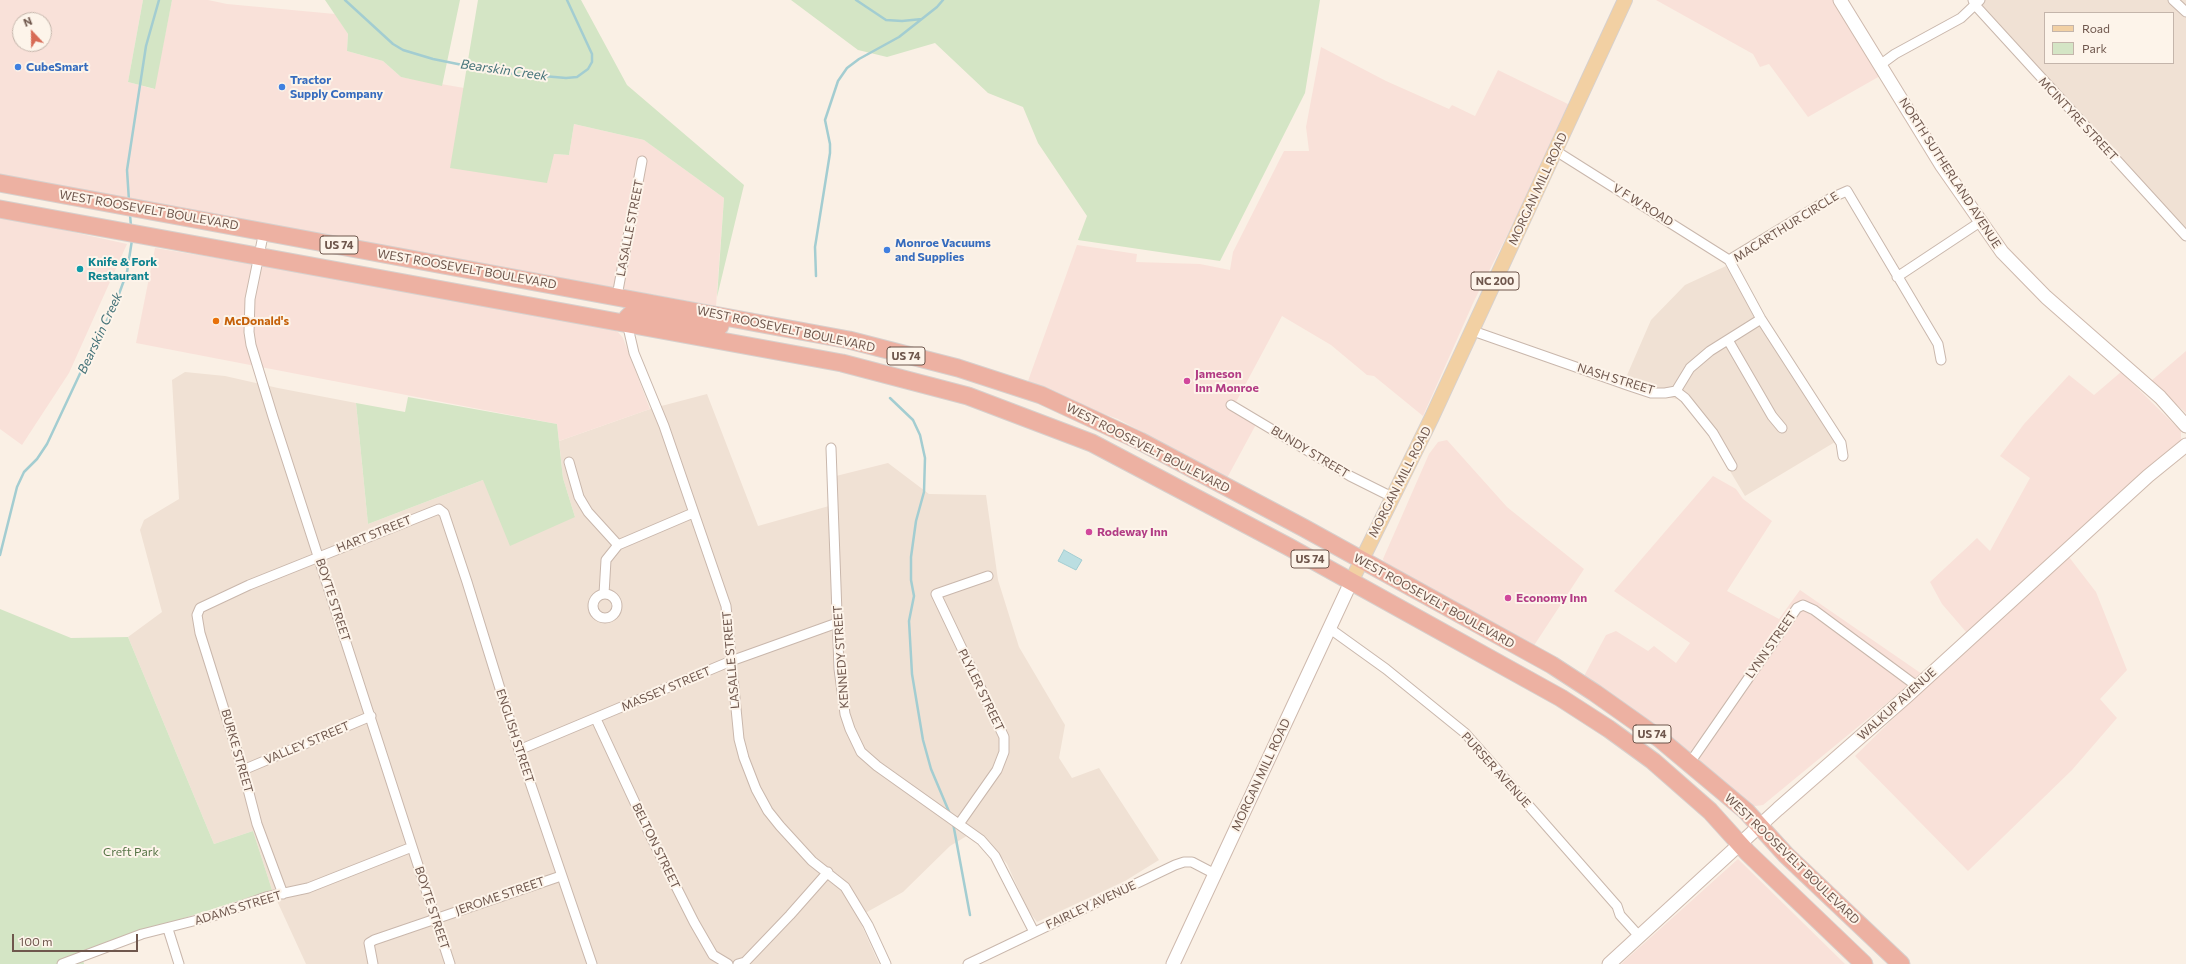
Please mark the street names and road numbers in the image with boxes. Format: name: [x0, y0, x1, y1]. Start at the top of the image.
street label: MCINTYRE STREET: [2035, 74, 2121, 164]
street label: NORTH SUTHERLAND AVENUE: [1896, 95, 2004, 251]
street label: MORGAN MILL ROAD: [1506, 130, 1570, 248]
street label: LASALLE STREET: [614, 178, 646, 278]
street label: V F W ROAD: [1610, 181, 1676, 229]
street label: WEST ROOSEVELT BOULEVARD: [58, 187, 240, 233]
street label: MACARTHUR CIRCLE: [1731, 189, 1841, 265]
road number: US 74: [320, 236, 358, 254]
street label: WEST ROOSEVELT BOULEVARD: [376, 246, 558, 292]
road number: NC 200: [1471, 272, 1519, 290]
street label: WEST ROOSEVELT BOULEVARD: [696, 303, 876, 355]
road number: US 74: [887, 347, 925, 365]
street label: NASH STREET: [1576, 360, 1656, 398]
street label: WEST ROOSEVELT BOULEVARD: [1064, 400, 1232, 496]
street label: BUNDY STREET: [1268, 423, 1352, 481]
street label: MORGAN MILL ROAD: [1366, 424, 1434, 540]
street label: HART STREET: [334, 512, 414, 556]
road number: US 74: [1291, 550, 1329, 568]
street label: WEST ROOSEVELT BOULEVARD: [1351, 551, 1517, 651]
street label: BOYTE STREET: [313, 557, 353, 643]
street label: KENNEDY STREET: [830, 605, 852, 709]
street label: LYNN STREET: [1743, 609, 1799, 681]
street label: LASALLE STREET: [720, 610, 742, 710]
street label: PLYLER STREET: [955, 646, 1007, 734]
street label: MASSEY STREET: [619, 664, 713, 714]
street label: WALKUP AVENUE: [1855, 665, 1939, 743]
street label: ENGLISH STREET: [493, 687, 537, 785]
street label: BURKE STREET: [218, 707, 256, 795]
street label: MORGAN MILL ROAD: [1229, 716, 1293, 834]
street label: VALLEY STREET: [262, 719, 352, 767]
road number: US 74: [1633, 725, 1671, 743]
street label: PURSER AVENUE: [1458, 729, 1534, 811]
street label: WEST ROOSEVELT BOULEVARD: [1722, 791, 1862, 927]
street label: BELTON STREET: [629, 801, 683, 891]
street label: BOYTE STREET: [412, 865, 452, 951]
street label: JEROME STREET: [453, 874, 547, 918]
street label: FAIRLEY AVENUE: [1044, 878, 1138, 932]
street label: ADAMS STREET: [193, 888, 283, 928]

